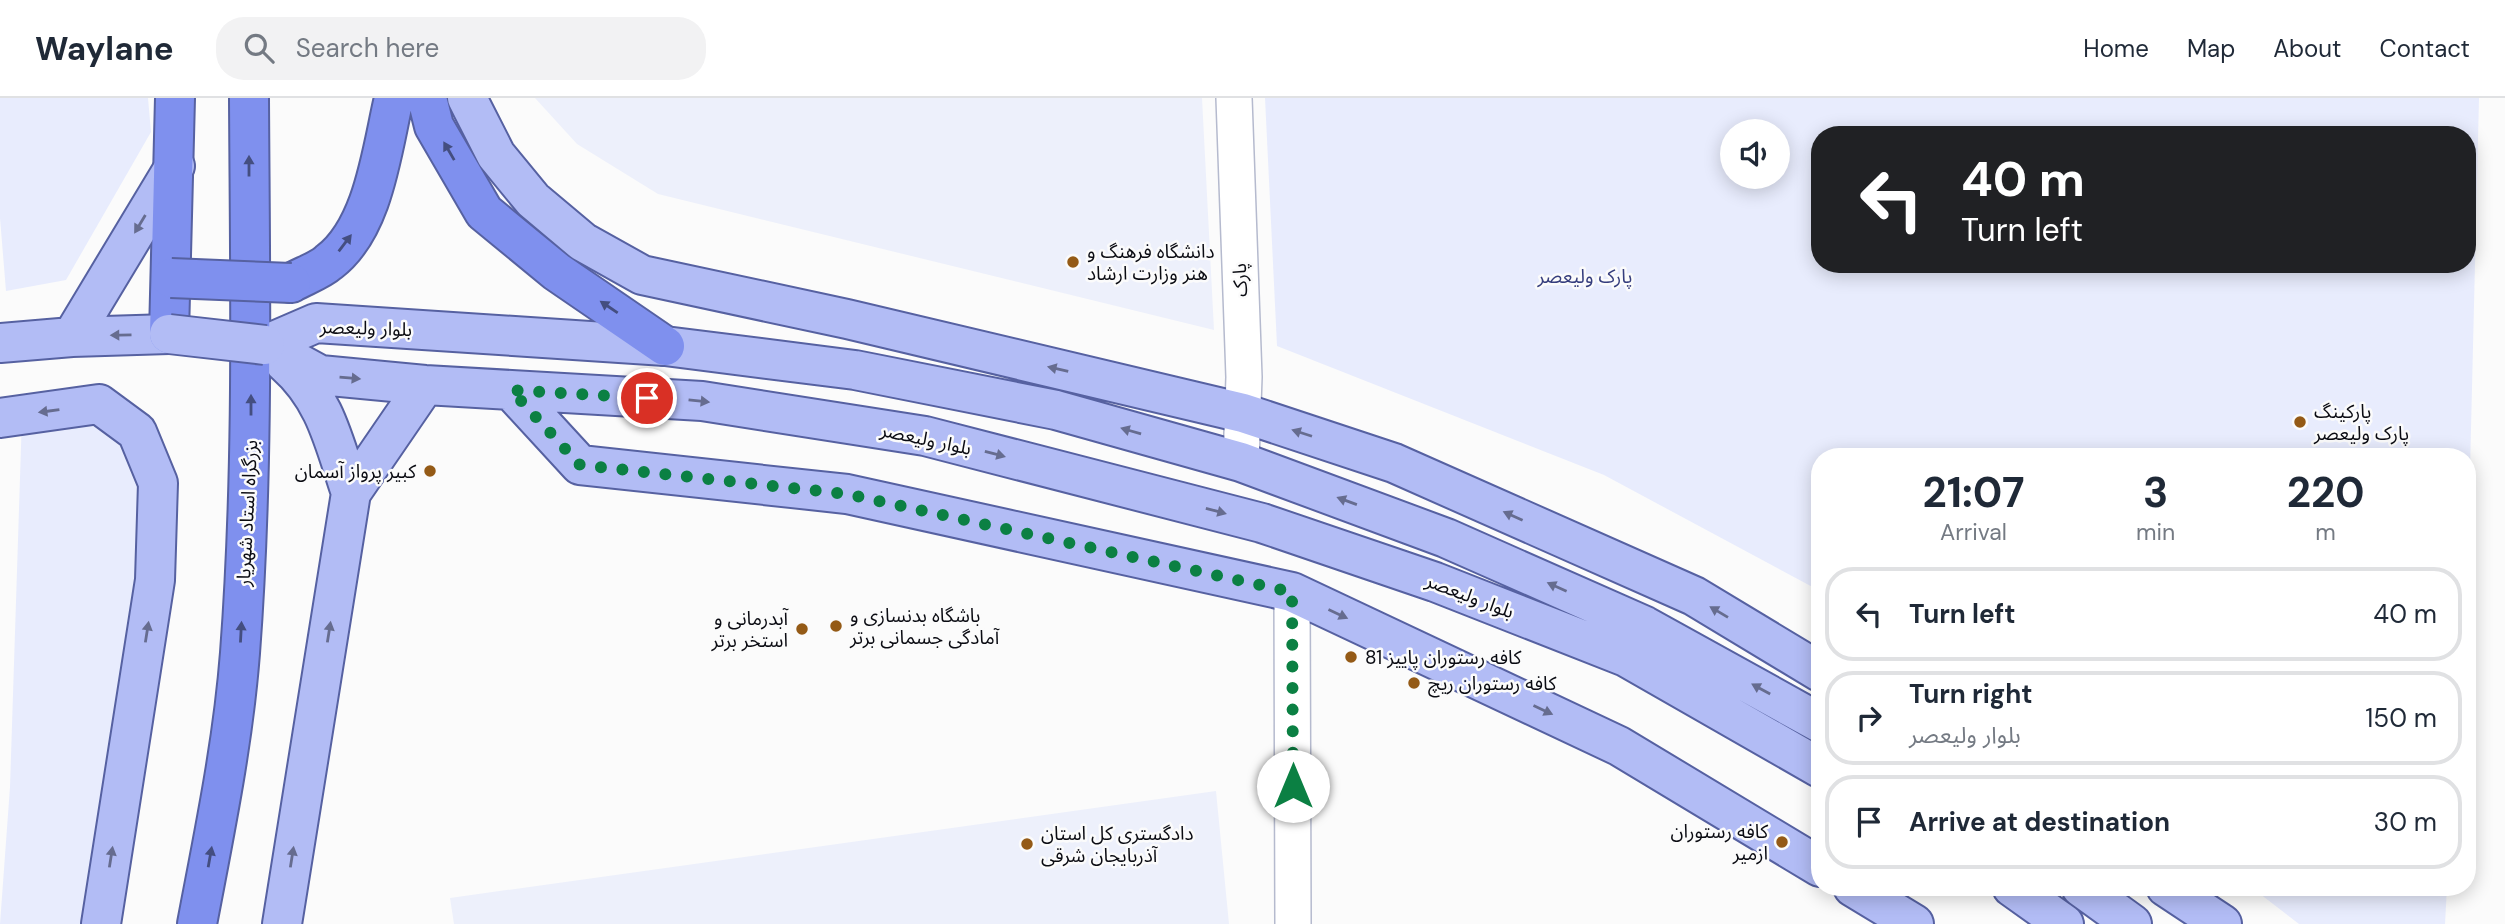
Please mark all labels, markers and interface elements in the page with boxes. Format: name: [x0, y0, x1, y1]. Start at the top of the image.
search box: [216, 17, 706, 80]
text: Waylane: [35, 27, 174, 70]
icon: search: [240, 29, 278, 67]
text: Search here: [296, 31, 439, 65]
text: Home: [2083, 33, 2149, 64]
text: Map: [2187, 33, 2235, 64]
text: About: [2273, 33, 2342, 64]
text: Contact: [2380, 33, 2470, 64]
map controls: [1720, 119, 1790, 189]
button: sound: [1720, 119, 1790, 189]
one-way arrow: [443, 142, 455, 161]
text: 40 m: [1961, 147, 2085, 211]
icon: left: [1846, 154, 1937, 245]
one-way arrow: [243, 155, 255, 177]
text: Turn left: [1961, 209, 2083, 251]
one-way arrow: [134, 215, 146, 234]
one-way arrow: [338, 234, 352, 252]
place label: دانشگاه فرهنگ و هنر وزارت ارشاد: [1087, 239, 1215, 286]
marker: دانشگاه فرهنگ و هنر وزارت ارشاد: [1065, 254, 1081, 270]
street label: پارک: [1227, 263, 1253, 297]
park label: پارک ولیعصر: [1536, 264, 1633, 289]
one-way arrow: [600, 300, 618, 314]
street label: بلوار ولیعصر: [318, 314, 413, 342]
one-way arrow: [109, 330, 131, 341]
one-way arrow: [1047, 363, 1069, 374]
pin: [617, 368, 677, 428]
one-way arrow: [339, 373, 361, 384]
icon: arrive: [628, 379, 666, 417]
one-way arrow: [245, 393, 257, 415]
one-way arrow: [689, 396, 711, 407]
place label: پارکینگ پارک ولیعصر: [2313, 399, 2409, 446]
one-way arrow: [38, 406, 60, 417]
marker: پارکینگ پارک ولیعصر: [2292, 414, 2308, 430]
street label: بلوار ولیعصر: [877, 417, 974, 461]
one-way arrow: [1120, 425, 1142, 436]
one-way arrow: [1291, 427, 1312, 438]
street label: بزرگراه استاد شهریار: [231, 439, 263, 588]
one-way arrow: [985, 449, 1007, 460]
place label: کبیر پرواز آسمان: [295, 459, 417, 484]
marker: کبیر پرواز آسمان: [422, 463, 438, 479]
text: 21:07: [1922, 465, 2025, 520]
text: 3: [2143, 465, 2168, 520]
text: 220: [2287, 465, 2365, 520]
one-way arrow: [1336, 495, 1357, 506]
one-way arrow: [1205, 506, 1227, 517]
one-way arrow: [1503, 510, 1523, 522]
text: Arrival: [1940, 517, 2007, 547]
text: min: [2136, 517, 2175, 547]
text: m: [2315, 517, 2336, 547]
street label: بلوار ولیعصر: [1421, 567, 1518, 624]
one-way arrow: [1547, 581, 1568, 592]
icon: left: [1850, 595, 1888, 633]
text: Turn left: [1909, 597, 2016, 631]
text: 40 m: [2373, 597, 2437, 631]
place label: باشگاه بدنسازی و آمادگی جسمانی برتر: [849, 603, 1001, 650]
one-way arrow: [1710, 605, 1729, 618]
place label: آبدرمانی و استخر برتر: [711, 606, 789, 653]
one-way arrow: [1327, 608, 1348, 619]
marker: باشگاه بدنسازی و آمادگی جسمانی برتر: [828, 618, 844, 634]
one-way arrow: [142, 621, 153, 643]
one-way arrow: [236, 621, 247, 643]
one-way arrow: [324, 621, 335, 643]
marker: آبدرمانی و استخر برتر: [794, 621, 810, 637]
place label: کافه رستوران پاییز 81: [1365, 645, 1522, 670]
marker: کافه رستوران پاییز 81: [1343, 649, 1359, 665]
place label: کافه رستوران ریچ: [1428, 671, 1557, 698]
marker: کافه رستوران ریچ: [1406, 675, 1422, 691]
text: Turn right: [1909, 677, 2033, 711]
one-way arrow: [1751, 683, 1770, 695]
icon: right: [1850, 699, 1888, 737]
text: 150 m: [2365, 701, 2437, 735]
one-way arrow: [1533, 705, 1553, 716]
text: بلوار ولیعصر: [1909, 720, 2021, 750]
position arrow: [1256, 749, 1330, 823]
icon: arrive: [1850, 803, 1888, 841]
text: Arrive at destination: [1909, 805, 2170, 839]
text: 30 m: [2374, 805, 2437, 839]
place label: کافه رستوران ازمیر: [1670, 819, 1769, 866]
place label: دادگستری کل استان آذربایجان شرقی: [1041, 821, 1194, 868]
marker: کافه رستوران ازمیر: [1774, 834, 1790, 850]
marker: دادگستری کل استان آذربایجان شرقی: [1019, 836, 1035, 852]
one-way arrow: [106, 845, 117, 867]
one-way arrow: [204, 846, 215, 868]
one-way arrow: [287, 846, 298, 868]

